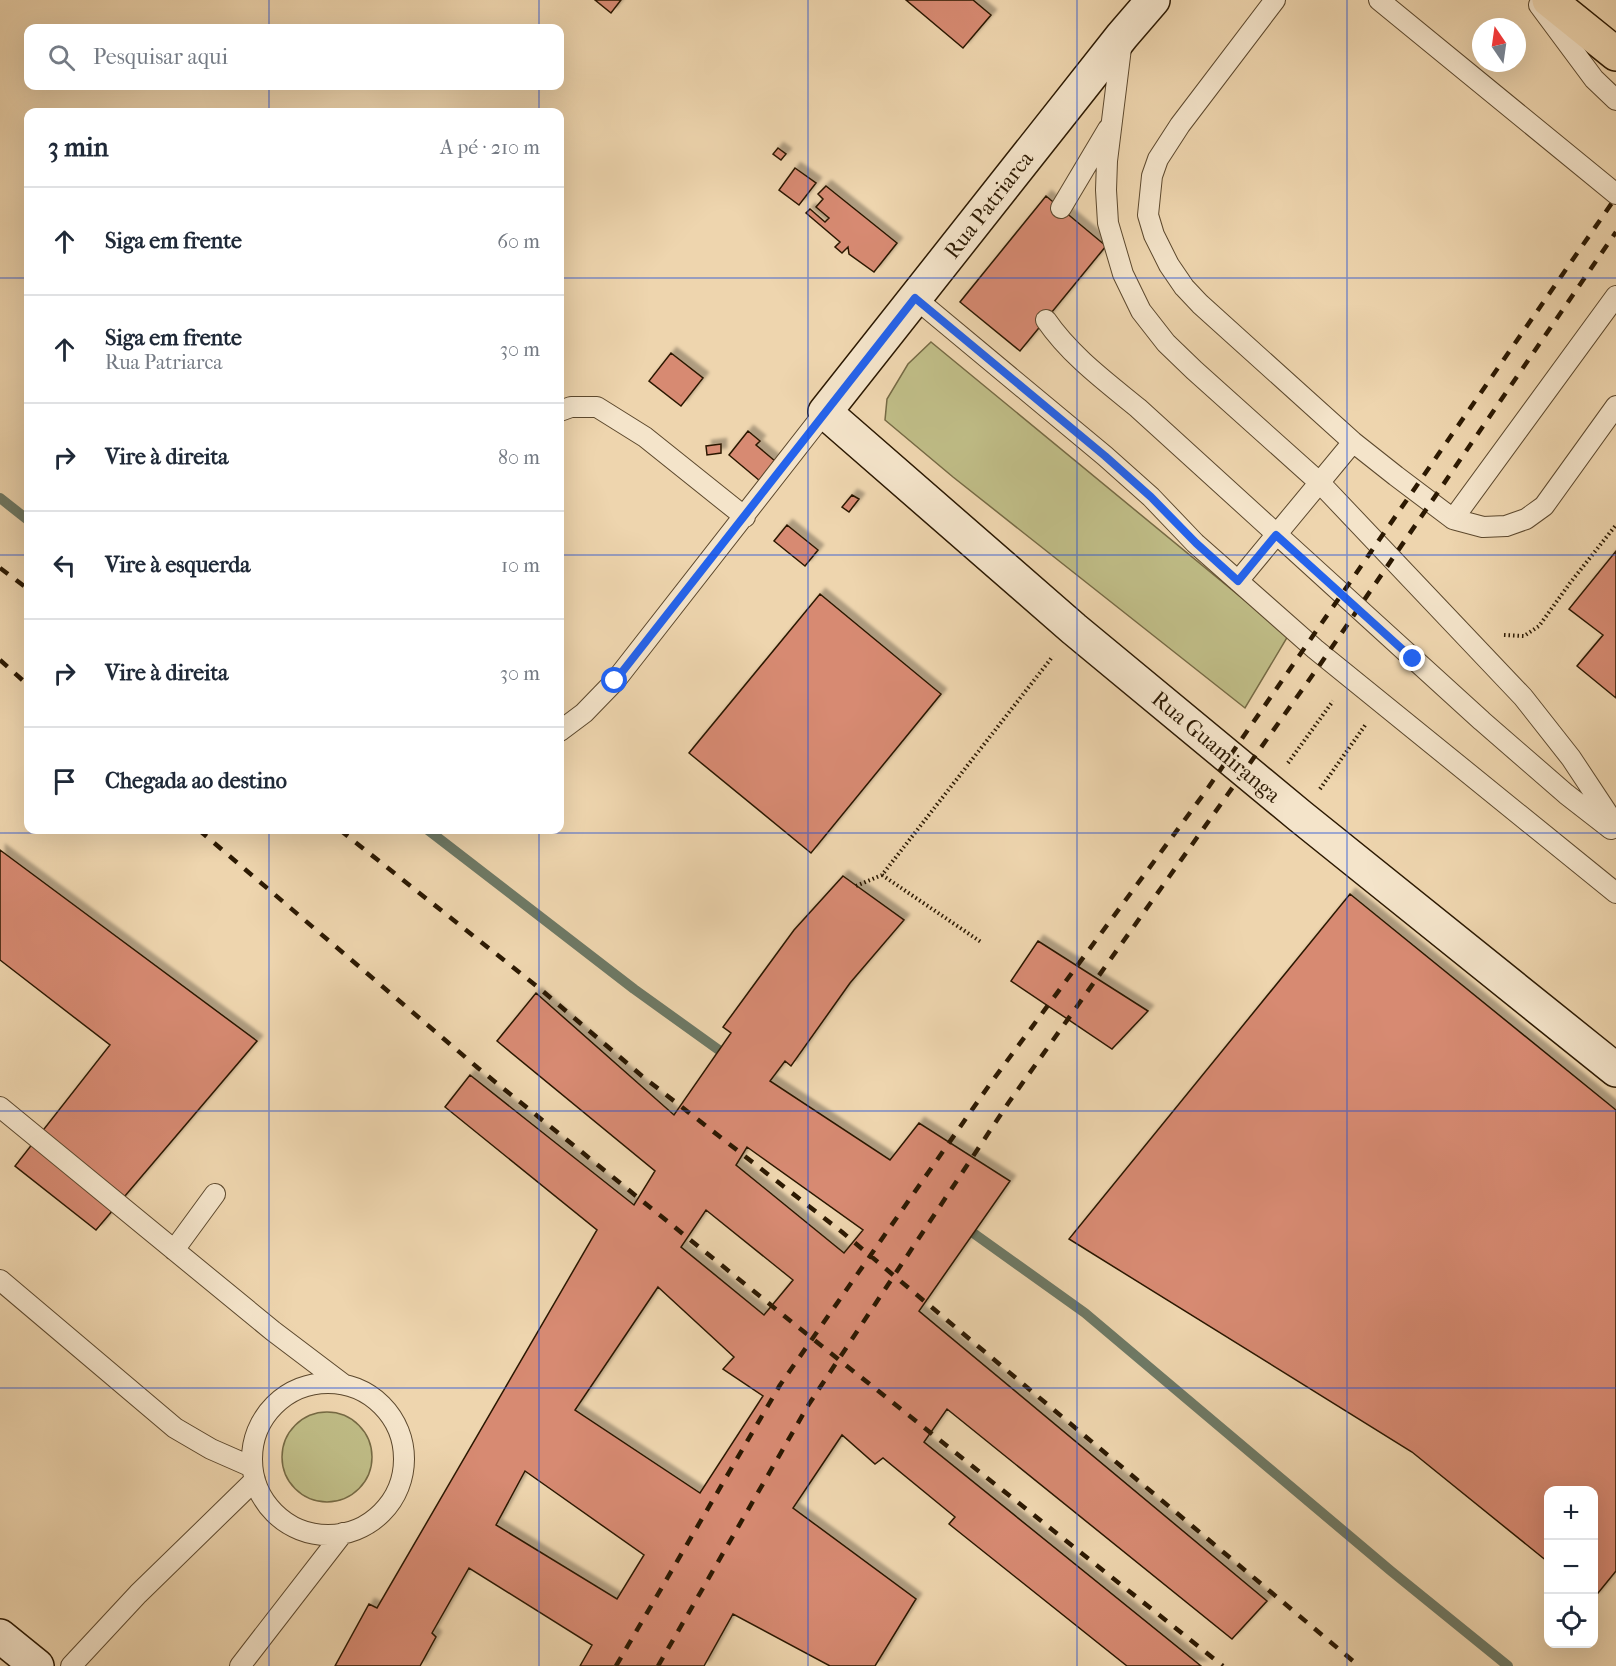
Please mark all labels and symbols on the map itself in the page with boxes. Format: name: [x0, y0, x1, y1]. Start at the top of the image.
north arrow: [1472, 18, 1526, 72]
street label: Rua Patriarca: [939, 145, 1040, 264]
route end: [1399, 645, 1425, 671]
route start: [601, 667, 627, 693]
street label: Rua Guamiranga: [1146, 686, 1286, 809]

